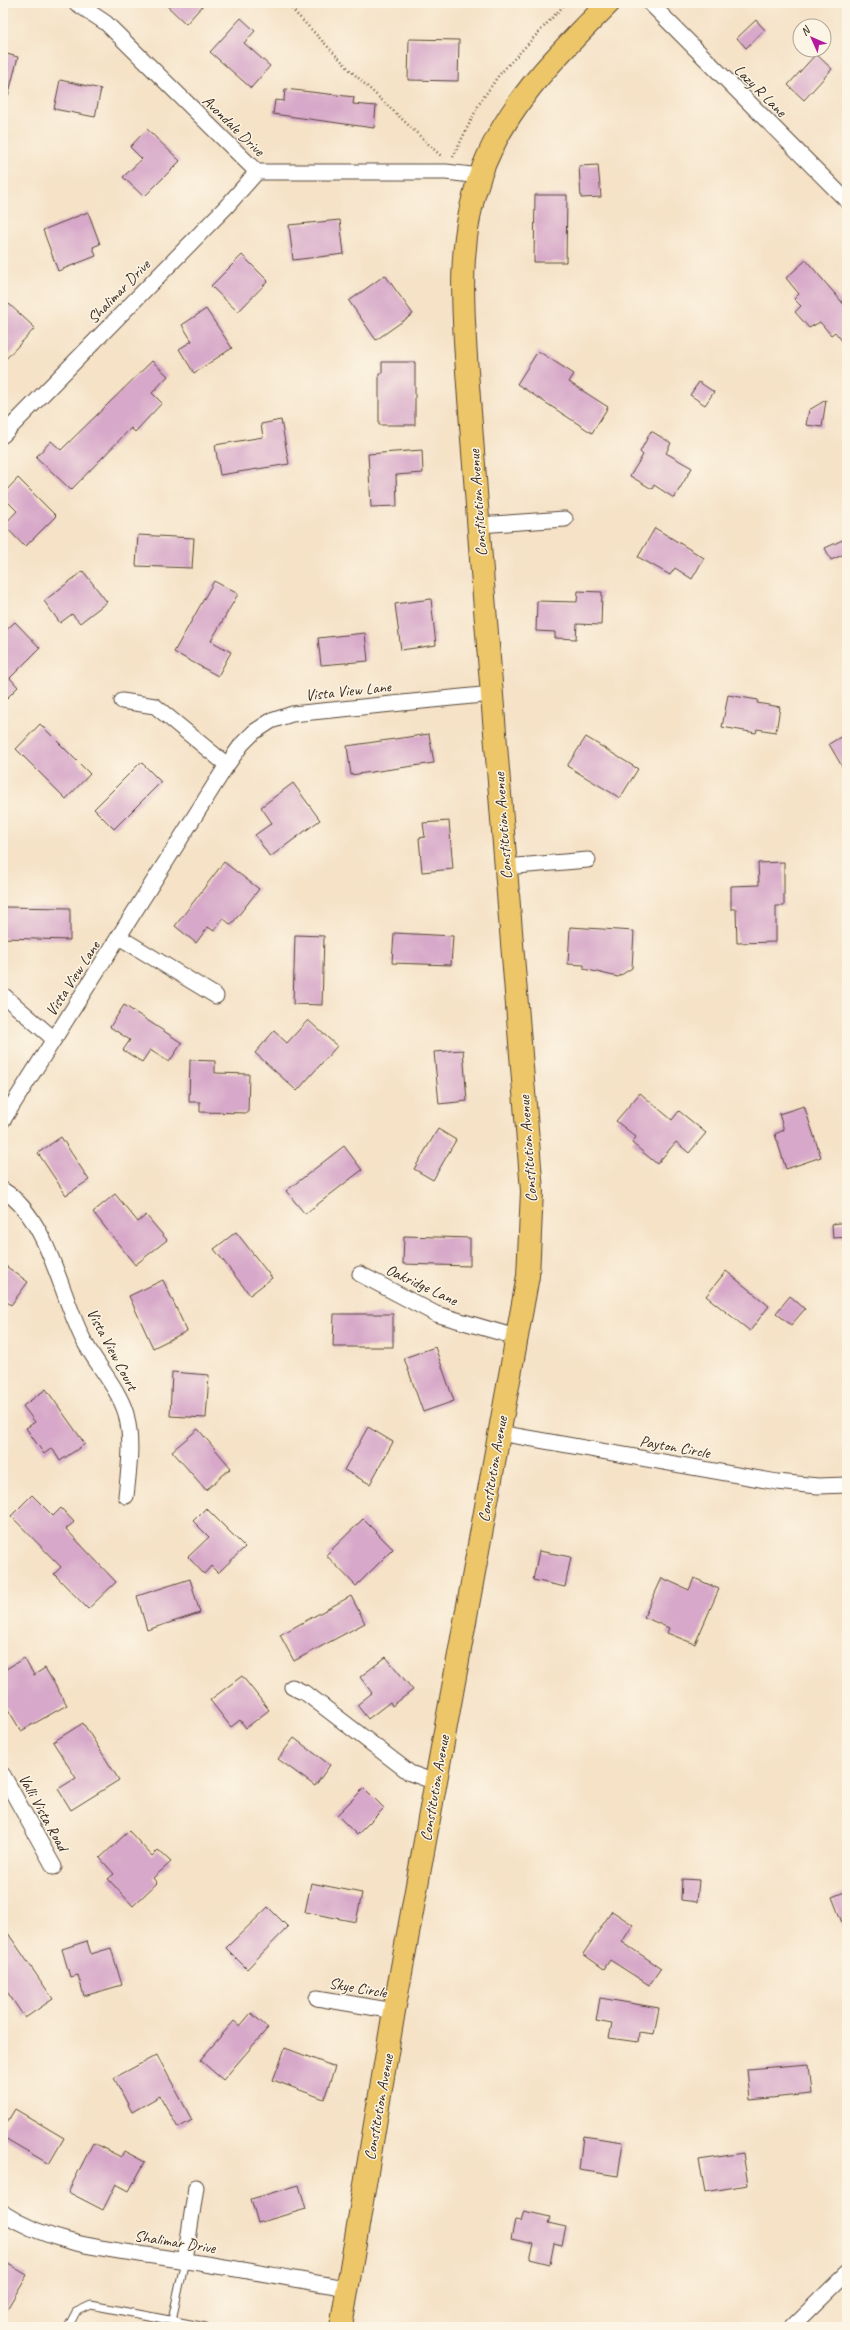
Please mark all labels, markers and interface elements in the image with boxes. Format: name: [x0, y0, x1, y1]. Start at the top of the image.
north arrow: [792, 18, 832, 58]
text: N: [798, 22, 814, 38]
street label: Lazy R Lane: [730, 60, 792, 122]
street label: Avondale Drive: [198, 91, 270, 162]
street label: Shalimar Drive: [83, 254, 156, 328]
street label: Constitution Avenue: [464, 447, 492, 557]
street label: Vista View Lane: [304, 676, 394, 705]
street label: Constitution Avenue: [489, 770, 517, 880]
street label: Vista View Lane: [41, 936, 106, 1020]
street label: Constitution Avenue: [514, 1093, 542, 1203]
street label: Oakridge Lane: [383, 1260, 462, 1311]
street label: Vista View Court: [82, 1305, 143, 1396]
street label: Constitution Avenue: [474, 1413, 512, 1524]
street label: Payton Circle: [638, 1431, 713, 1463]
street label: Constitution Avenue: [416, 1732, 454, 1843]
street label: Valli Vista Road: [14, 1770, 74, 1857]
street label: Skye Circle: [327, 1973, 390, 2003]
street label: Constitution Avenue: [360, 2051, 398, 2162]
street label: Shalimar Drive: [133, 2226, 219, 2259]

